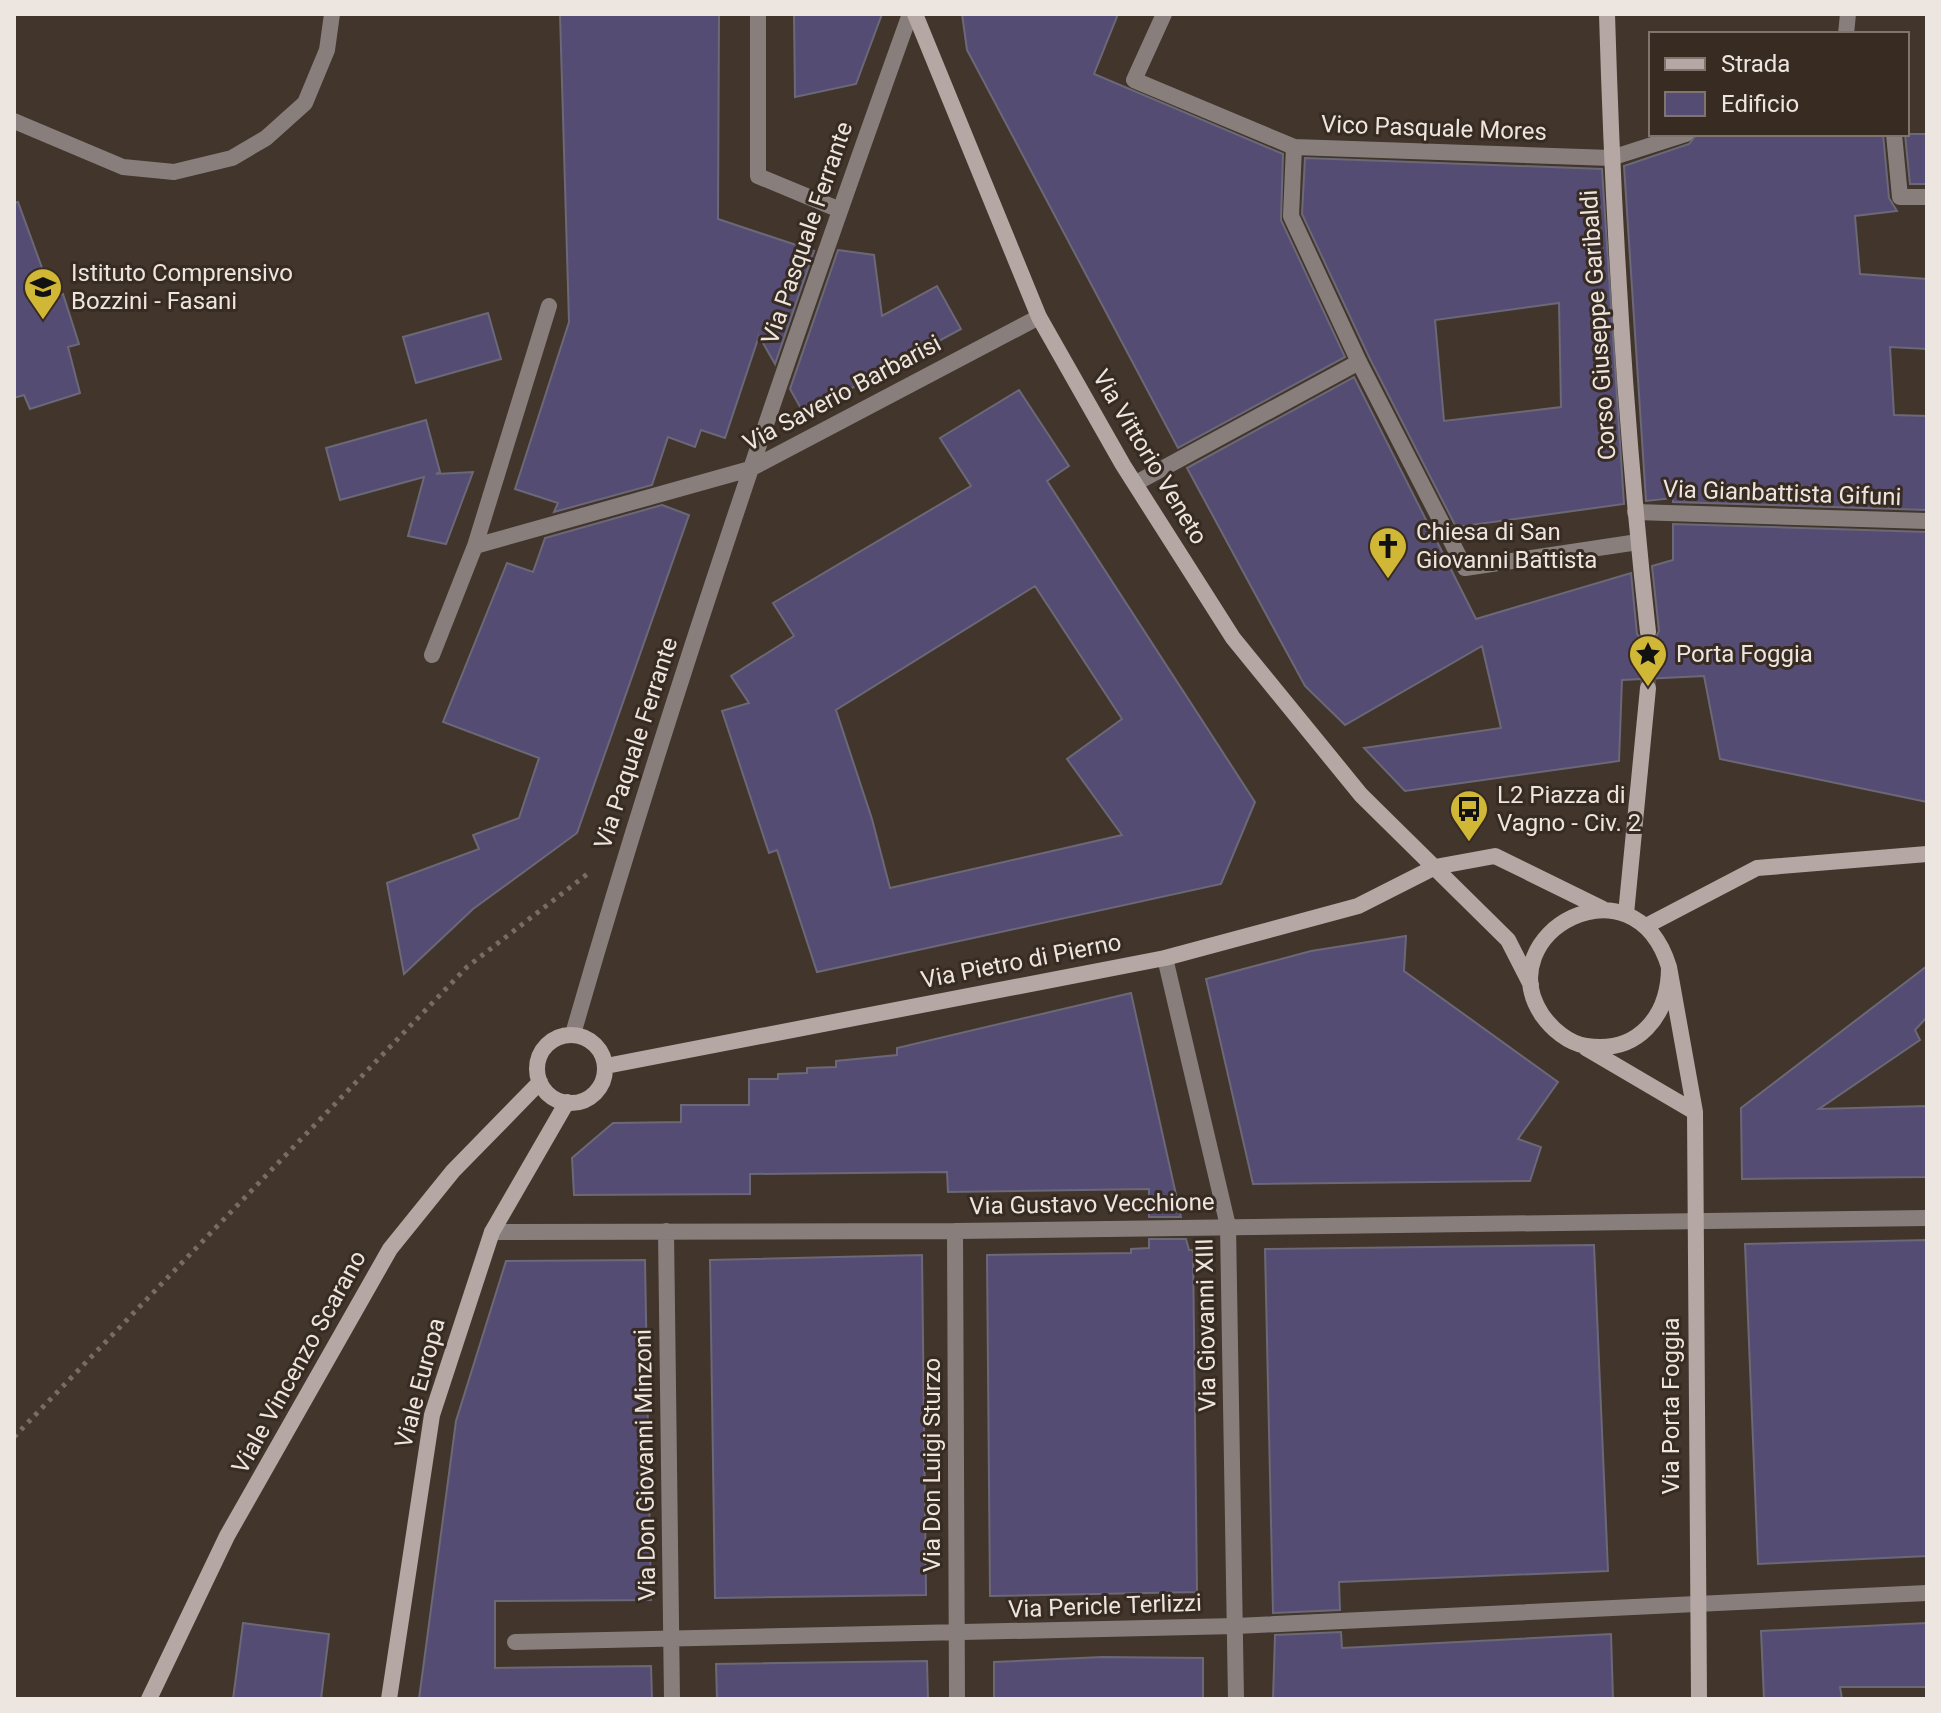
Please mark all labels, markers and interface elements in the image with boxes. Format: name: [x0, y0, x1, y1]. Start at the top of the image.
legend: [1649, 32, 1909, 136]
text: Strada: [1721, 50, 1790, 78]
text: Edificio: [1721, 90, 1799, 118]
street label: Vico Pasquale Mores: [1321, 110, 1547, 146]
street label: Via Pasquale Ferrante: [756, 118, 858, 348]
street label: Corso Giuseppe Garibaldi: [1575, 189, 1621, 461]
place label: Istituto Comprensivo Bozzini - Fasani: [71, 259, 293, 315]
school or university icon: Istituto Comprensivo Bozzini - Fasani: [22, 266, 64, 321]
street label: Via Saverio Barbarisi: [738, 329, 946, 457]
street label: Via Vittorio Veneto: [1087, 365, 1213, 549]
street label: Via Gianbattista Gifuni: [1662, 475, 1902, 511]
place label: Chiesa di San Giovanni Battista: [1416, 518, 1597, 574]
church icon: Chiesa di San Giovanni Battista: [1367, 525, 1409, 580]
place icon: Porta Foggia: [1627, 633, 1669, 688]
street label: Via Paquale Ferrante: [589, 634, 683, 852]
place label: Porta Foggia: [1676, 640, 1813, 668]
place label: L2 Piazza di Vagno - Civ. 2: [1497, 781, 1641, 837]
bus stop icon: L2 Piazza di Vagno - Civ. 2: [1448, 788, 1490, 843]
street label: Via Pietro di Pierno: [919, 928, 1123, 994]
street label: Via Gustavo Vecchione: [969, 1188, 1215, 1220]
street label: Via Giovanni XIII: [1190, 1238, 1222, 1412]
street label: Viale Vincenzo Scarano: [226, 1246, 372, 1478]
street label: Viale Europa: [389, 1315, 451, 1451]
street label: Via Porta Foggia: [1657, 1318, 1685, 1494]
street label: Via Don Giovanni Minzoni: [629, 1329, 661, 1601]
street label: Via Don Luigi Sturzo: [918, 1358, 946, 1572]
street label: Via Pericle Terlizzi: [1008, 1589, 1202, 1623]

